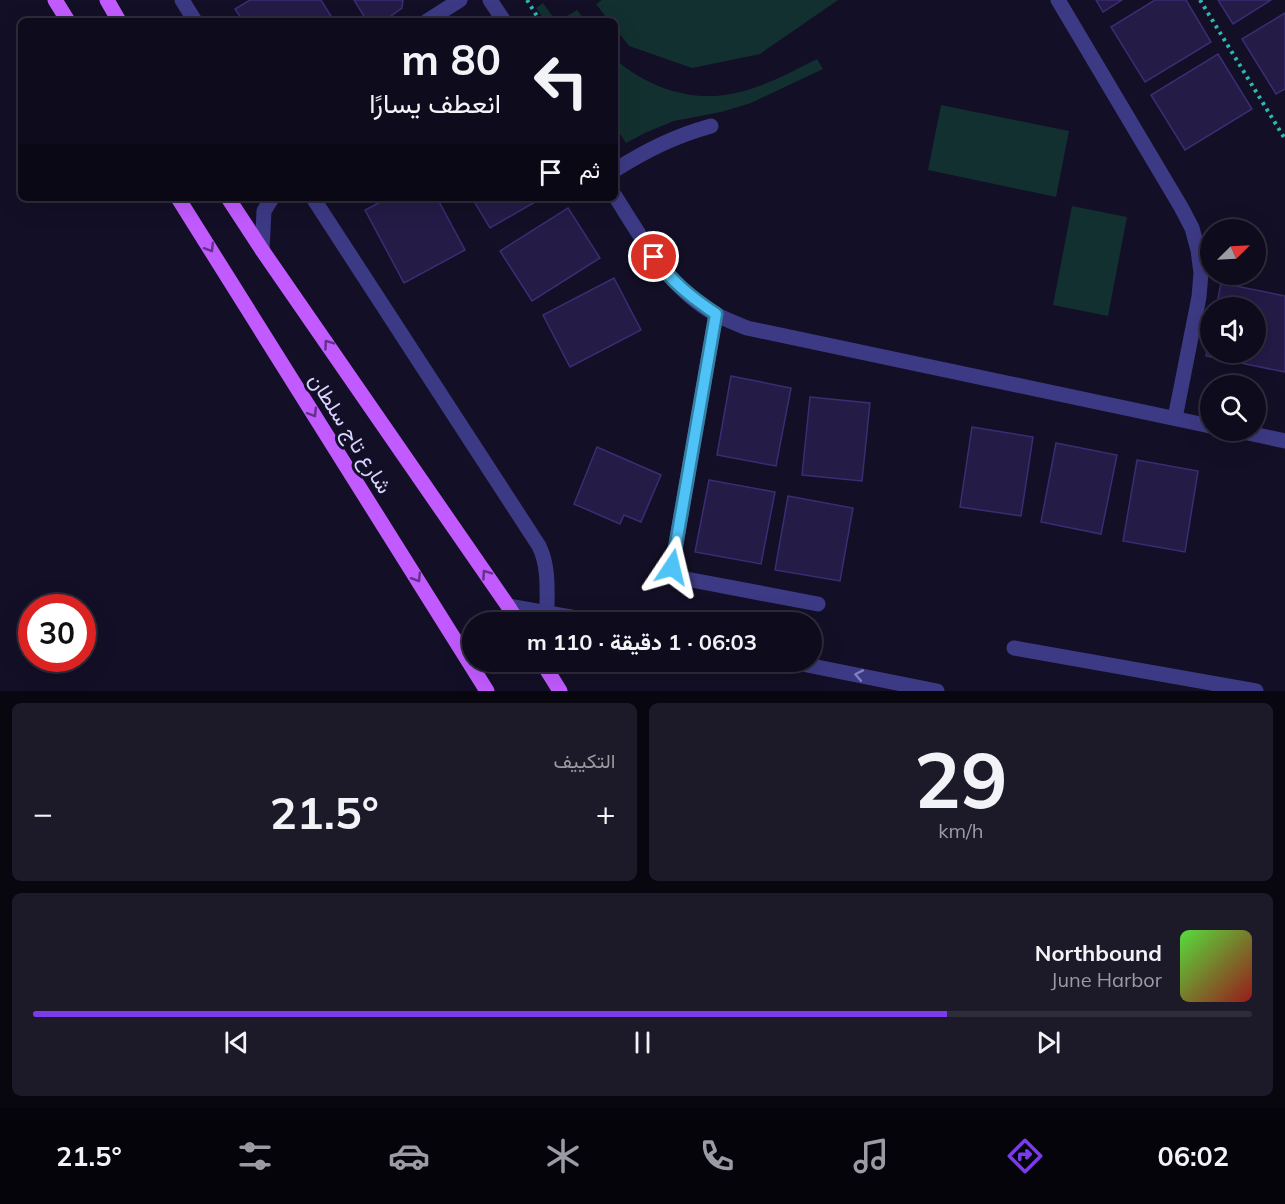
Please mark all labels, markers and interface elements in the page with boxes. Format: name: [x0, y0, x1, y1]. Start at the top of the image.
text: 80 m: [401, 33, 501, 86]
icon: left: [522, 42, 600, 120]
text: انعطف يسارًا: [369, 86, 501, 120]
icon: arrive: [534, 156, 567, 189]
text: ثم: [579, 156, 600, 184]
north arrow: [1200, 219, 1266, 285]
map controls: [1200, 219, 1266, 441]
pin: [628, 231, 679, 282]
icon: arrive: [637, 240, 670, 273]
one-way arrow: [202, 241, 213, 252]
button: sound: [1200, 297, 1266, 363]
one-way arrow: [324, 340, 335, 351]
street label: شارع تاج سلطان: [302, 368, 398, 499]
button: search: [1200, 375, 1266, 441]
one-way arrow: [306, 406, 317, 417]
position arrow: [640, 535, 704, 599]
one-way arrow: [482, 569, 493, 580]
one-way arrow: [409, 572, 421, 582]
speed limit sign: 30: [18, 594, 96, 672]
text: 06:03 · 1 دقيقة · 110 m: [527, 628, 757, 656]
one-way arrow: [854, 669, 864, 682]
text: 29: [914, 730, 1008, 828]
text: التكييف: [553, 748, 616, 773]
text: 21.5°: [270, 784, 379, 840]
text: −: [33, 792, 53, 833]
text: +: [596, 792, 616, 833]
text: km/h: [938, 818, 983, 843]
text: Northbound: [1035, 939, 1162, 967]
text: June Harbor: [1051, 967, 1162, 992]
icon: previous: [220, 1026, 253, 1059]
icon: pause: [626, 1026, 659, 1059]
icon: next: [1032, 1026, 1065, 1059]
icon: filters: [234, 1135, 276, 1177]
icon: car: [388, 1135, 430, 1177]
icon: climate: [542, 1135, 584, 1177]
icon: phone: [696, 1135, 738, 1177]
icon: music: [850, 1135, 892, 1177]
icon: directions: [1004, 1135, 1046, 1177]
text: 21.5°: [56, 1139, 122, 1173]
text: 06:02: [1158, 1139, 1229, 1173]

